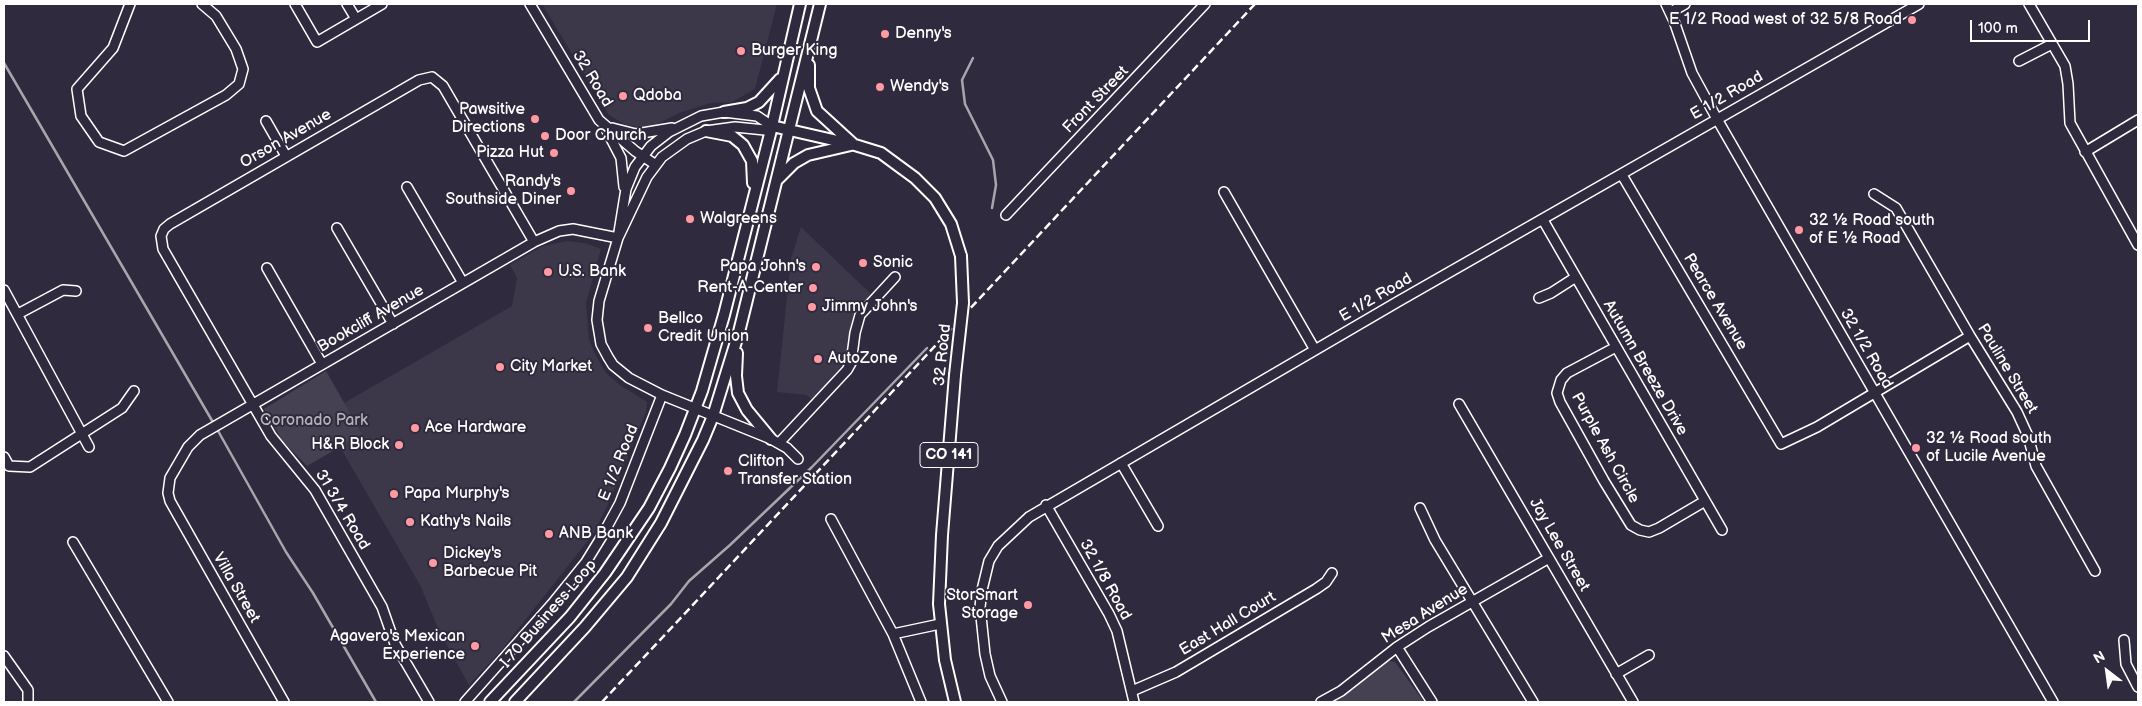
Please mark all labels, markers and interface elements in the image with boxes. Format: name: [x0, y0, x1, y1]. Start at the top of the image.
place label: E 1/2 Road west of 32 5/8 Road: [1669, 10, 1902, 30]
scale bar: [1972, 10, 2092, 42]
marker: E 1/2 Road west of 32 5/8 Road: [1906, 14, 1918, 26]
text: 100 m: [1978, 19, 2018, 38]
place label: Denny's: [895, 24, 952, 44]
marker: Denny's: [879, 28, 891, 40]
place label: Burger King: [751, 41, 837, 61]
marker: Burger King: [735, 45, 747, 57]
street label: 32 Road: [568, 47, 616, 111]
street label: Front Street: [1059, 62, 1133, 138]
street label: E 1/2 Road: [1687, 68, 1767, 124]
place label: Wendy's: [890, 77, 949, 97]
marker: Wendy's: [874, 81, 886, 93]
place label: Qdoba: [633, 86, 682, 106]
marker: Qdoba: [617, 90, 629, 102]
place label: Pawsitive Directions: [451, 100, 525, 138]
street label: Orson Avenue: [237, 105, 335, 173]
marker: Pawsitive Directions: [529, 113, 541, 125]
place label: Door Church: [555, 126, 647, 146]
marker: Door Church: [539, 130, 551, 142]
place label: Pizza Hut: [476, 143, 544, 163]
marker: Pizza Hut: [548, 147, 560, 159]
place label: Randy's Southside Diner: [445, 172, 561, 210]
marker: Randy's Southside Diner: [565, 185, 577, 197]
place label: Walgreens: [700, 209, 777, 229]
place label: 32 ½ Road south of E ½ Road: [1809, 211, 1935, 249]
marker: Walgreens: [684, 213, 696, 225]
marker: 32 ½ Road south of E ½ Road: [1793, 224, 1805, 236]
street label: Pearce Avenue: [1679, 250, 1751, 354]
place label: Sonic: [873, 253, 913, 273]
place label: Papa John's: [720, 257, 806, 277]
marker: Sonic: [857, 257, 869, 269]
marker: Papa John's: [810, 261, 822, 273]
place label: U.S. Bank: [558, 262, 626, 282]
marker: U.S. Bank: [542, 266, 554, 278]
street label: E 1/2 Road: [1336, 270, 1416, 326]
place label: Rent-A-Center: [697, 278, 803, 298]
street label: Bookcliff Avenue: [315, 281, 427, 357]
marker: Rent-A-Center: [807, 282, 819, 294]
place label: Jimmy John's: [822, 297, 918, 317]
street label: Autumn Breeze Drive: [1598, 297, 1692, 439]
marker: Jimmy John's: [806, 301, 818, 313]
street label: 32 1/2 Road: [1835, 305, 1897, 393]
place label: Bellco Credit Union: [658, 309, 749, 347]
street label: Pauline Street: [1973, 321, 2041, 417]
marker: Bellco Credit Union: [642, 322, 654, 334]
street label: 32 Road: [930, 323, 956, 387]
place label: AutoZone: [828, 349, 897, 369]
marker: AutoZone: [812, 353, 824, 365]
place label: City Market: [510, 357, 592, 377]
marker: City Market: [494, 361, 506, 373]
street label: Purple Ash Circle: [1567, 389, 1643, 507]
park label: Coronado Park: [260, 411, 368, 431]
place label: Ace Hardware: [425, 418, 526, 438]
marker: Ace Hardware: [409, 422, 421, 434]
street label: E 1/2 Road: [595, 422, 643, 504]
place label: 32 ½ Road south of Lucile Avenue: [1926, 429, 2052, 467]
place label: H&R Block: [311, 435, 389, 455]
marker: H&R Block: [393, 439, 405, 451]
road number: CO 141: [920, 442, 978, 468]
marker: 32 ½ Road south of Lucile Avenue: [1910, 442, 1922, 454]
place label: Clifton Transfer Station: [738, 452, 852, 490]
marker: Clifton Transfer Station: [722, 465, 734, 477]
street label: 31 3/4 Road: [311, 466, 373, 554]
place label: Papa Murphy's: [404, 484, 509, 504]
marker: Papa Murphy's: [388, 488, 400, 500]
street label: Jay Lee Street: [1525, 495, 1593, 595]
place label: Kathy's Nails: [420, 512, 511, 532]
marker: Kathy's Nails: [404, 516, 416, 528]
place label: ANB Bank: [559, 524, 633, 544]
marker: ANB Bank: [543, 528, 555, 540]
street label: 32 1/8 Road: [1075, 536, 1135, 624]
place label: Dickey's Barbecue Pit: [443, 544, 537, 582]
street label: Villa Street: [208, 549, 264, 627]
street label: I 70 Business Loop: [497, 556, 601, 672]
marker: Dickey's Barbecue Pit: [427, 557, 439, 569]
street label: Mesa Avenue: [1378, 580, 1472, 648]
place label: StorSmart Storage: [946, 586, 1018, 624]
street label: East Hall Court: [1176, 588, 1280, 660]
marker: StorSmart Storage: [1022, 599, 1034, 611]
place label: Agavero's Mexican Experience: [330, 627, 465, 665]
marker: Agavero's Mexican Experience: [469, 640, 481, 652]
north arrow: [2082, 646, 2132, 696]
text: N: [2090, 648, 2108, 668]

